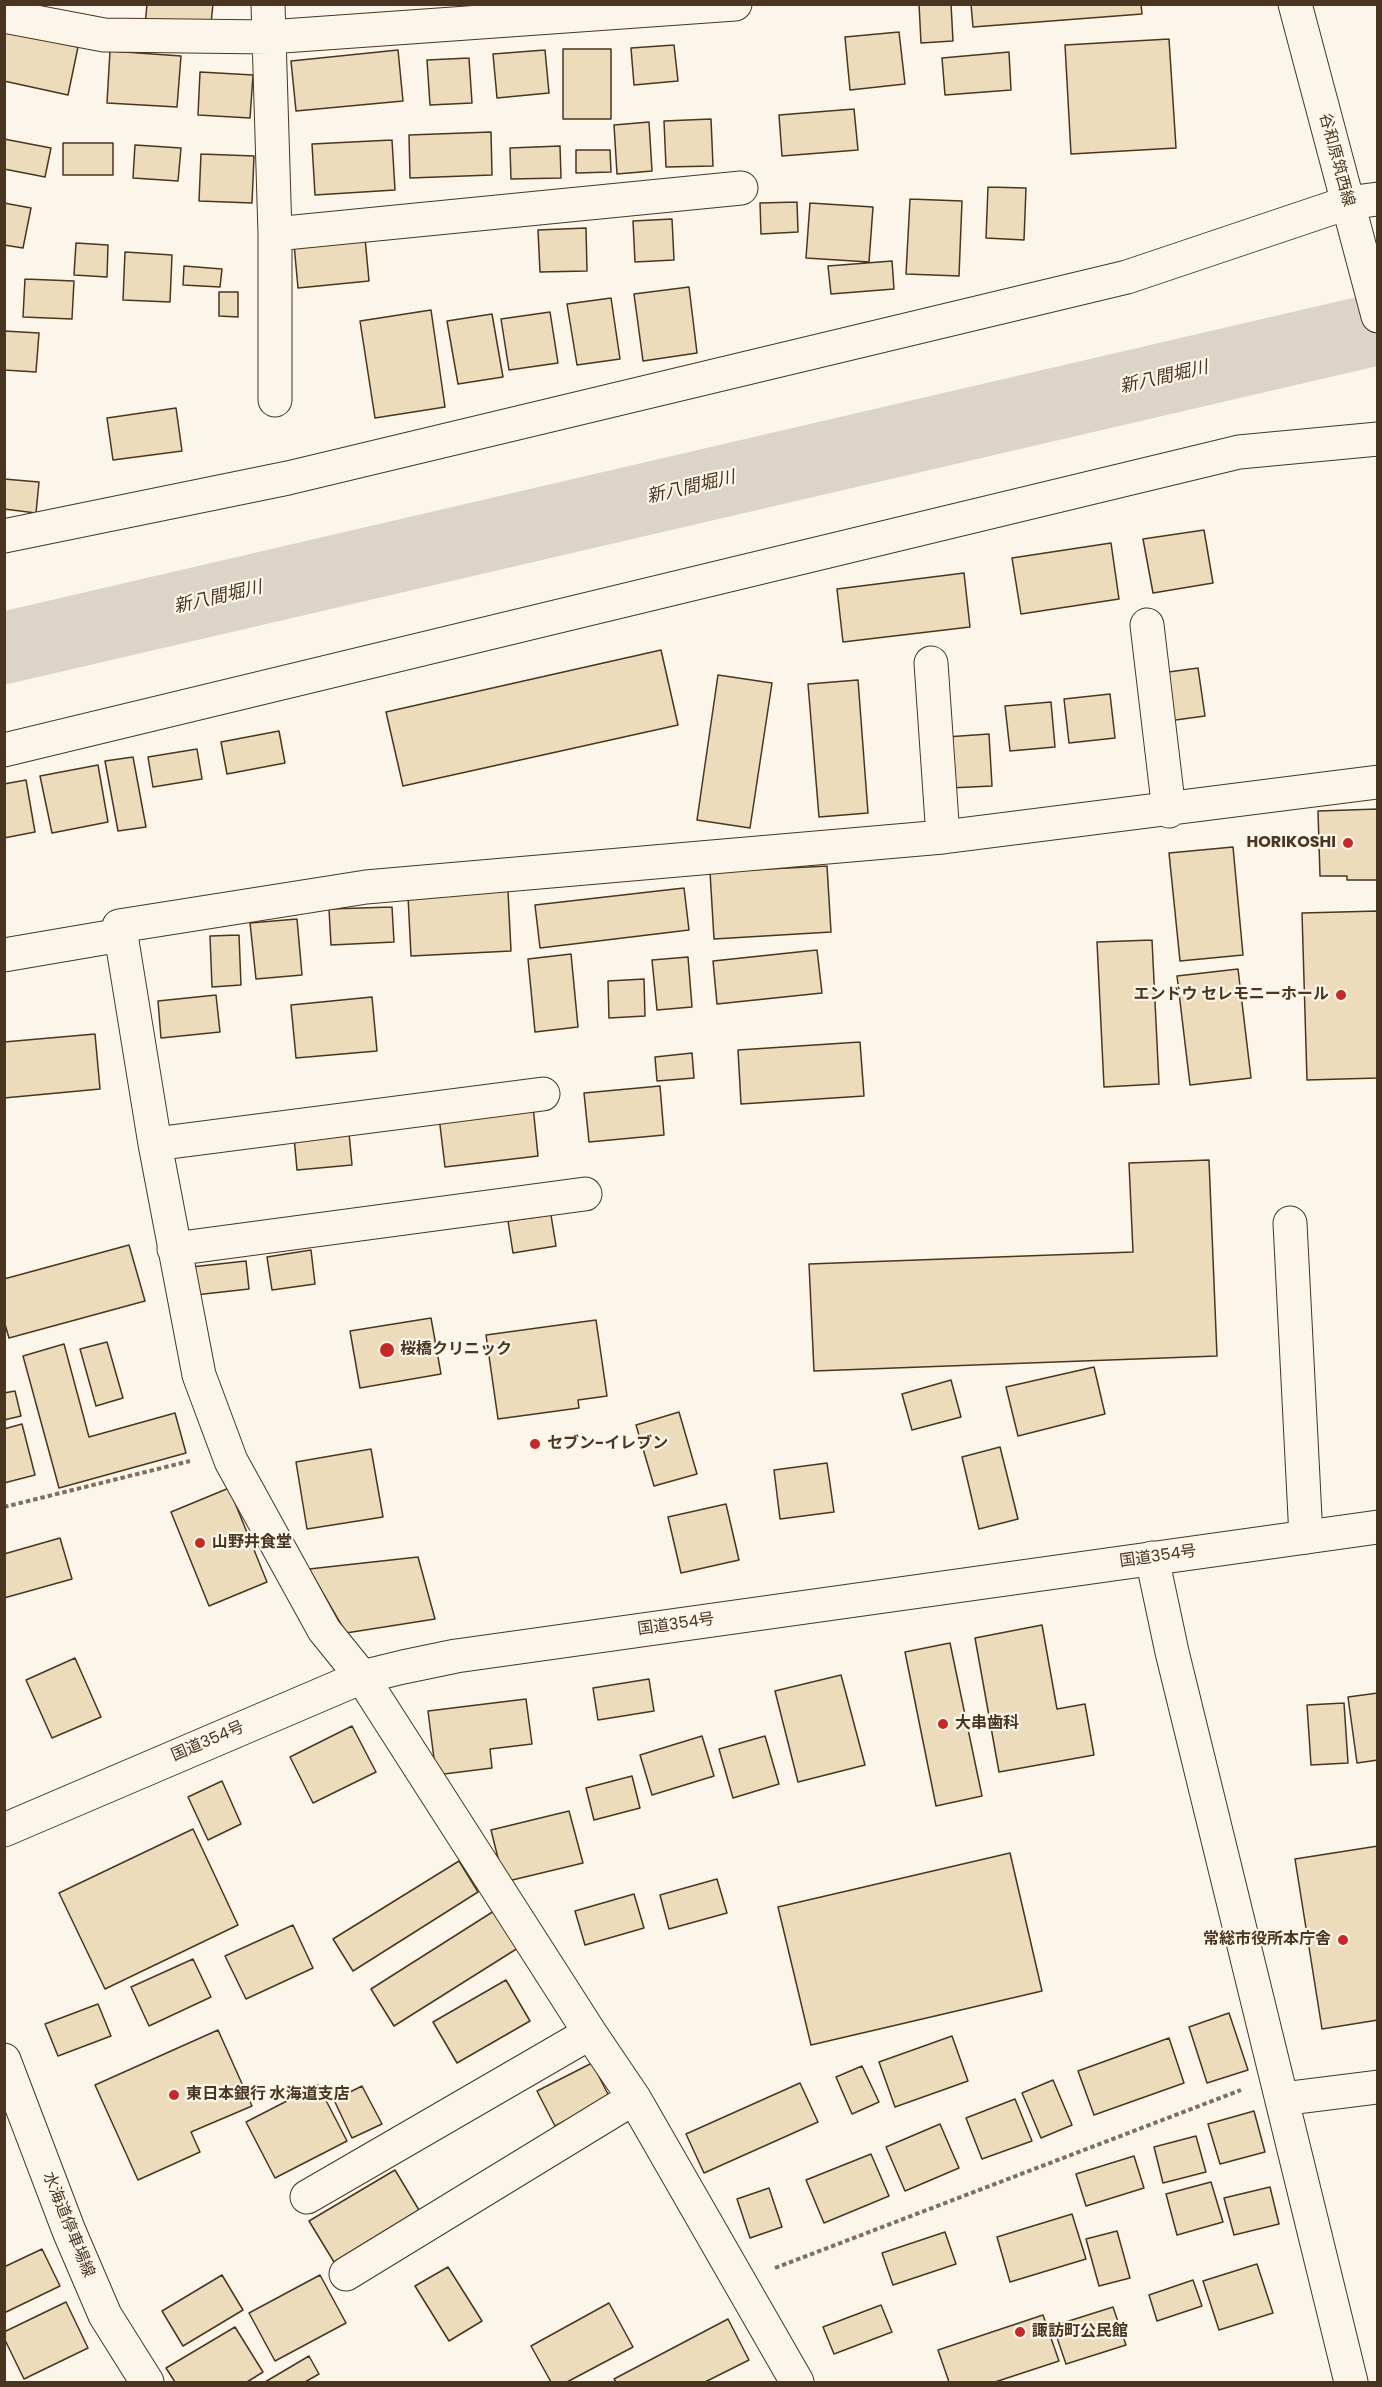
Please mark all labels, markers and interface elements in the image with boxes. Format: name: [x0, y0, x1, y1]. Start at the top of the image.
street label: 谷和原筑西線: [1314, 111, 1358, 209]
water label: 新八間堀川: [1118, 357, 1210, 399]
water label: 新八間堀川: [645, 467, 737, 509]
water label: 新八間堀川: [172, 577, 264, 619]
place label: HORIKOSHI: [1247, 833, 1336, 853]
marker: HORIKOSHI: [1341, 836, 1355, 850]
place label: エンドウ セレモニーホール: [1134, 985, 1329, 1005]
marker: エンドウ セレモニーホール: [1334, 988, 1348, 1002]
place label: 桜橋クリニック: [400, 1340, 512, 1360]
marker: 桜橋クリニック: [378, 1341, 396, 1359]
place label: セブン-イレブン: [547, 1434, 668, 1454]
marker: セブン-イレブン: [528, 1437, 542, 1451]
place label: 山野井食堂: [212, 1533, 292, 1553]
marker: 山野井食堂: [193, 1536, 207, 1550]
street label: 国道354号: [1118, 1542, 1198, 1572]
street label: 国道354号: [636, 1610, 716, 1640]
place label: 大串歯科: [955, 1714, 1019, 1734]
marker: 大串歯科: [936, 1717, 950, 1731]
street label: 国道354号: [169, 1718, 247, 1766]
place label: 常総市役所本庁舎: [1203, 1930, 1331, 1950]
marker: 常総市役所本庁舎: [1336, 1933, 1350, 1947]
place label: 東日本銀行 水海道支店: [186, 2085, 349, 2105]
marker: 東日本銀行 水海道支店: [167, 2088, 181, 2102]
street label: 水海道停車場線: [38, 2169, 98, 2281]
place label: 諏訪町公民館: [1032, 2322, 1128, 2342]
marker: 諏訪町公民館: [1013, 2325, 1027, 2339]

